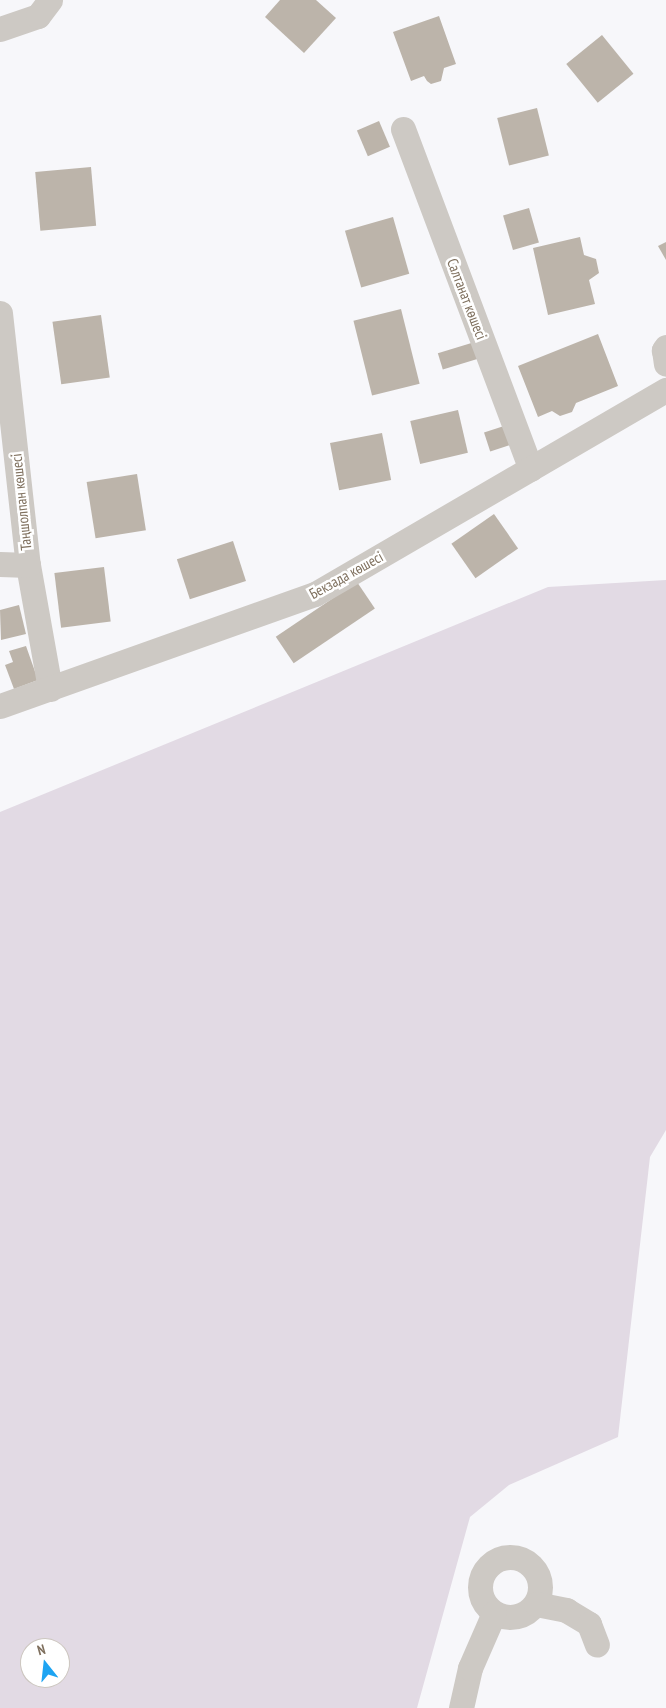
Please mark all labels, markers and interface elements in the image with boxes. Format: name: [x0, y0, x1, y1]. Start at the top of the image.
street label: Салтанат көшесі: [443, 256, 491, 342]
street label: Таңшолпан көшесі: [7, 453, 35, 551]
street label: Бекзада көшесі: [306, 547, 386, 603]
north arrow: [20, 1638, 70, 1688]
text: N: [35, 1640, 47, 1659]

